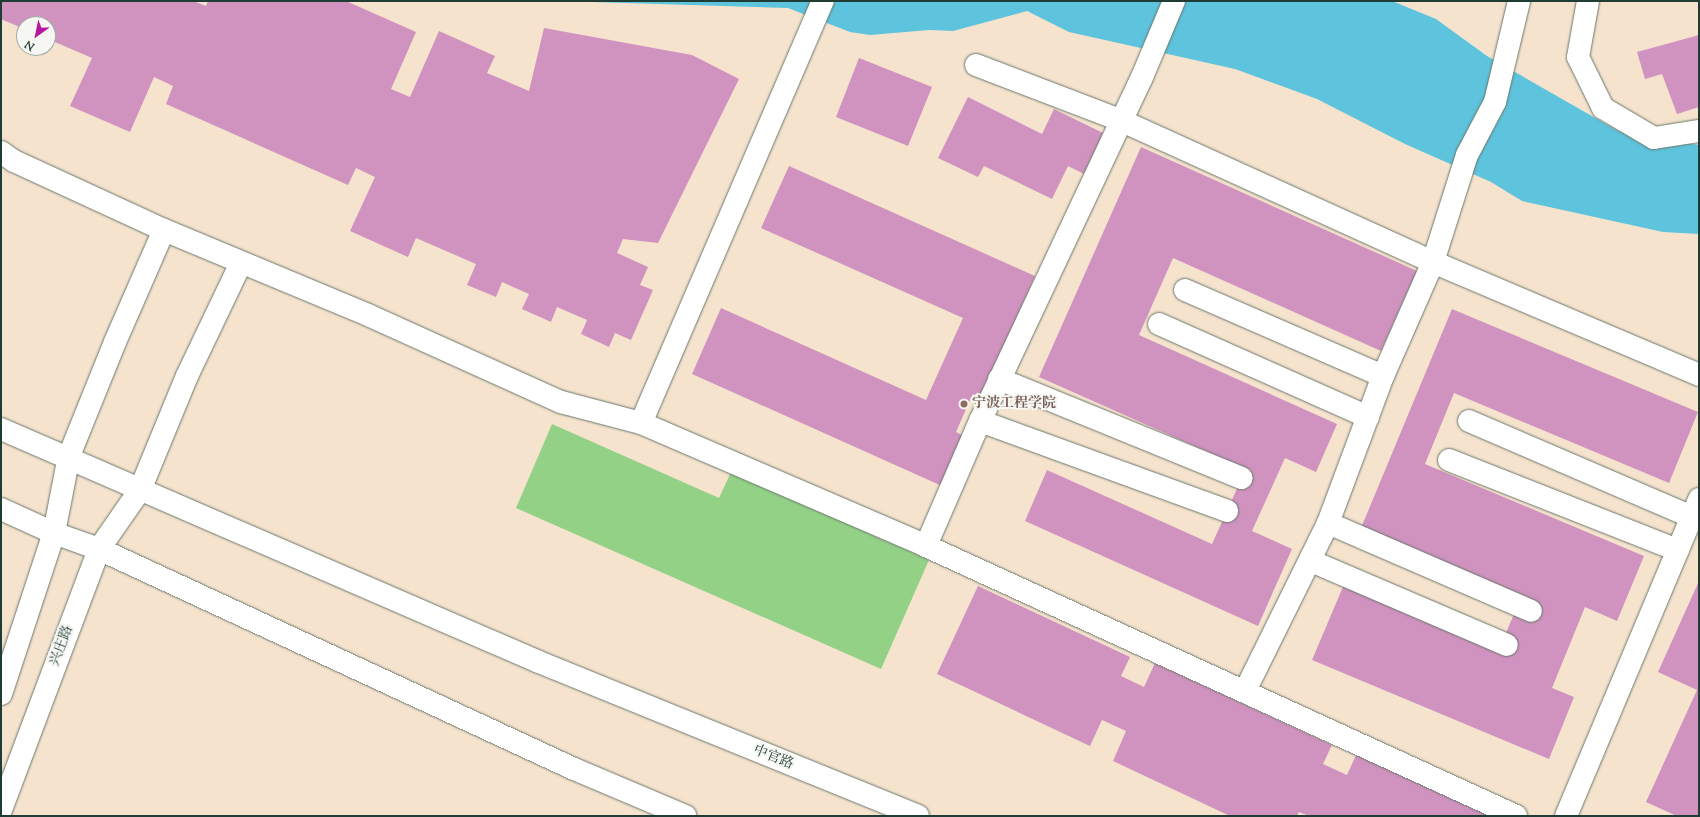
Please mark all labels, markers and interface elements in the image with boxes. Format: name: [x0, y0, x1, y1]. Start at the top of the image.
north arrow: [16, 16, 56, 56]
text: N: [22, 36, 38, 54]
place label: 宁波工程学院: [972, 396, 1056, 412]
marker: 宁波工程学院: [959, 399, 969, 409]
street label: 兴庄路: [47, 623, 77, 669]
street label: 中官路: [750, 742, 796, 774]

